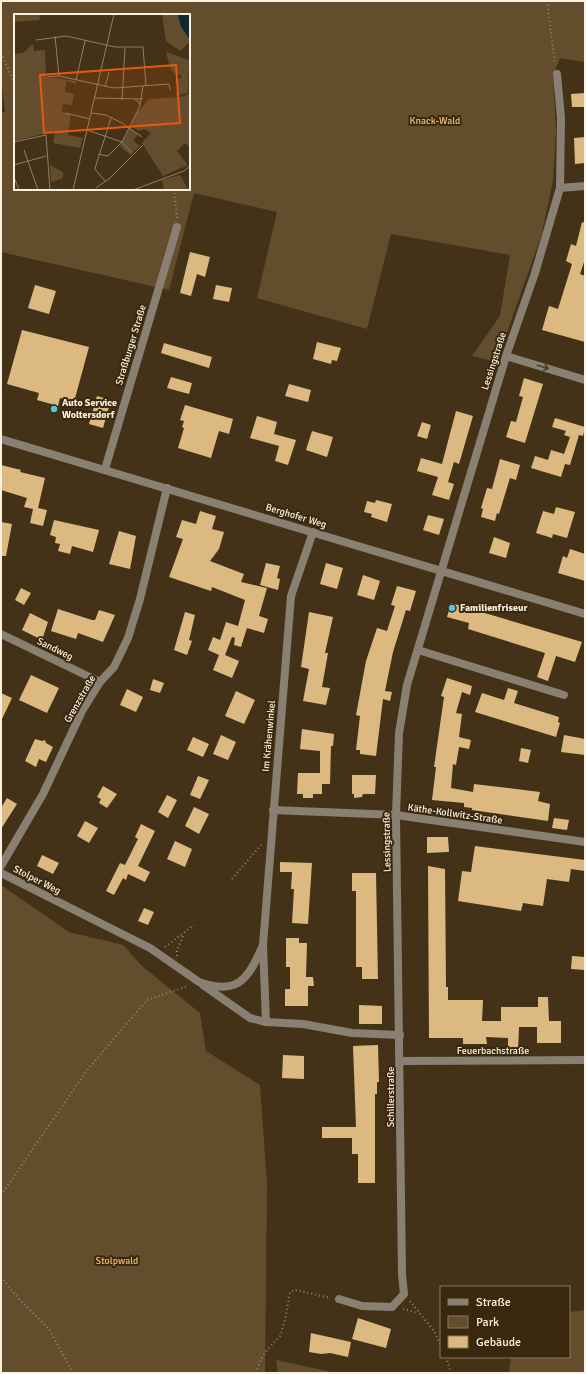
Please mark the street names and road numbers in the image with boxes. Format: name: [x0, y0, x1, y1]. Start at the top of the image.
street label: Straßburger Straße: [113, 303, 149, 387]
street label: Lessingstraße: [479, 331, 509, 391]
street label: Berghofer Weg: [264, 501, 328, 531]
street label: Sandweg: [35, 635, 75, 663]
street label: Grenzstraße: [62, 673, 98, 725]
street label: Im Krähenwinkel: [260, 700, 278, 772]
street label: Käthe-Kollwitz-Straße: [407, 801, 503, 827]
street label: Lessingstraße: [380, 812, 394, 872]
street label: Stolper Weg: [11, 863, 63, 897]
street label: Feuerbachstraße: [457, 1045, 529, 1057]
street label: Schillerstraße: [385, 1067, 397, 1127]

